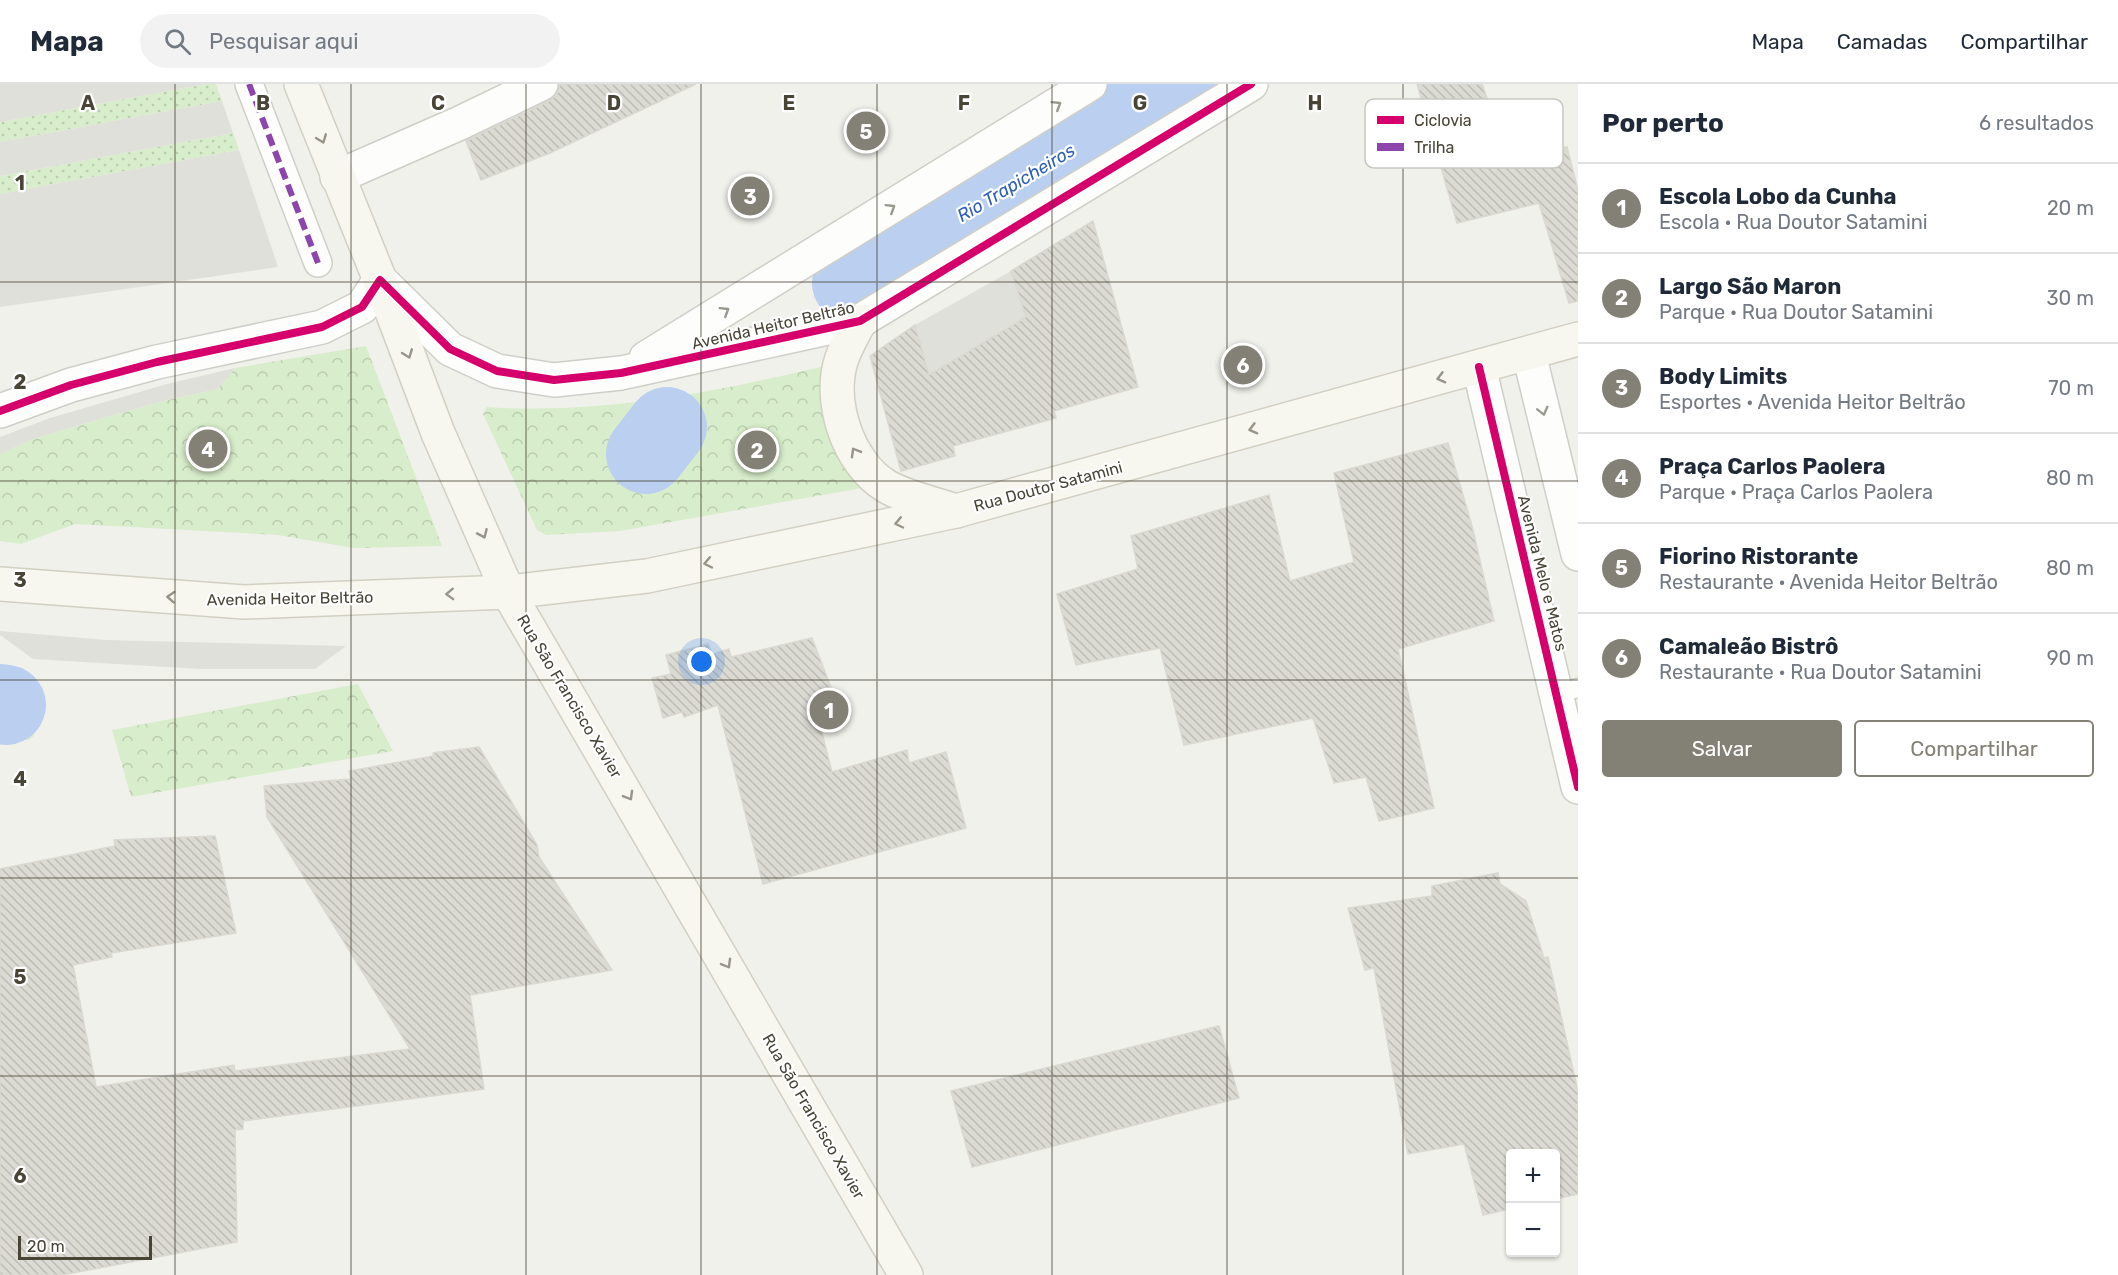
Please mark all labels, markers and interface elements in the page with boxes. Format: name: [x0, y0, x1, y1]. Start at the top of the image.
search box: [140, 14, 560, 68]
text: Mapa: [30, 25, 104, 58]
icon: search: [161, 25, 194, 58]
text: Pesquisar aqui: [209, 28, 359, 55]
text: Mapa: [1751, 29, 1804, 54]
text: Camadas: [1837, 29, 1927, 54]
text: Compartilhar: [1960, 29, 2088, 54]
text: A: [81, 91, 96, 115]
text: B: [256, 91, 270, 115]
text: C: [431, 91, 445, 115]
text: D: [607, 91, 621, 115]
text: E: [783, 91, 795, 115]
text: F: [958, 91, 970, 115]
text: G: [1133, 91, 1147, 115]
text: H: [1308, 91, 1322, 115]
legend: [1365, 99, 1563, 168]
one-way arrow: [1050, 101, 1061, 112]
pin: 5: [846, 108, 886, 154]
text: Por perto: [1602, 108, 1724, 139]
text: Ciclovia: [1414, 111, 1472, 130]
text: 6 resultados: [1979, 111, 2094, 135]
one-way arrow: [315, 132, 327, 143]
text: Trilha: [1414, 138, 1454, 157]
water label: Rio Trapicheiros: [953, 139, 1079, 227]
text: 1: [15, 171, 25, 195]
pin: 3: [730, 174, 770, 218]
text: Escola Lobo da Cunha: [1659, 183, 1897, 210]
text: 1: [1617, 196, 1626, 220]
text: 20 m: [2047, 196, 2094, 220]
one-way arrow: [885, 203, 895, 215]
text: Escola · Rua Doutor Satamini: [1659, 210, 1928, 234]
text: Largo São Maron: [1659, 273, 1841, 300]
text: 2: [1615, 286, 1628, 310]
text: 30 m: [2047, 286, 2094, 310]
street label: Avenida Heitor Beltrão: [690, 297, 856, 353]
text: Parque · Rua Doutor Satamini: [1659, 300, 1933, 324]
one-way arrow: [719, 306, 729, 318]
pin: 6: [1224, 342, 1262, 388]
one-way arrow: [401, 348, 414, 359]
text: Body Limits: [1659, 363, 1787, 390]
text: 2: [14, 370, 27, 394]
one-way arrow: [1436, 370, 1446, 383]
text: 3: [1615, 376, 1628, 400]
text: 70 m: [2048, 376, 2094, 400]
text: Esportes · Avenida Heitor Beltrão: [1659, 390, 1966, 414]
one-way arrow: [1536, 406, 1549, 416]
one-way arrow: [1248, 422, 1258, 435]
pin: 4: [188, 426, 228, 472]
pin: 2: [738, 428, 777, 472]
one-way arrow: [851, 448, 862, 458]
text: Praça Carlos Paolera: [1659, 453, 1885, 480]
street label: Rua Doutor Satamini: [972, 457, 1125, 515]
text: 4: [1615, 466, 1628, 490]
text: 80 m: [2046, 466, 2094, 490]
text: Parque · Praça Carlos Paolera: [1659, 480, 1933, 504]
street label: Avenida Melo e Matos: [1514, 493, 1571, 653]
one-way arrow: [894, 516, 904, 529]
one-way arrow: [476, 528, 488, 539]
text: Fiorino Ristorante: [1659, 543, 1858, 570]
one-way arrow: [704, 556, 714, 569]
text: 5: [1615, 556, 1628, 580]
text: 80 m: [2046, 556, 2094, 580]
text: 3: [13, 568, 27, 592]
text: Restaurante · Avenida Heitor Beltrão: [1659, 570, 1998, 594]
one-way arrow: [445, 587, 454, 600]
street label: Avenida Heitor Beltrão: [207, 588, 374, 609]
one-way arrow: [167, 591, 176, 604]
street label: Rua São Francisco Xavier: [513, 611, 626, 782]
text: Camaleão Bistrô: [1659, 633, 1839, 660]
text: 6: [1615, 646, 1628, 670]
text: 90 m: [2047, 646, 2094, 670]
your location: [687, 647, 716, 676]
text: Restaurante · Rua Doutor Satamini: [1659, 660, 1982, 684]
pin: 1: [810, 688, 848, 732]
button: Salvar: [1602, 720, 1842, 777]
button: Compartilhar: [1854, 720, 2094, 777]
text: 4: [13, 767, 27, 791]
one-way arrow: [622, 789, 633, 800]
one-way arrow: [719, 958, 731, 968]
text: 5: [14, 965, 27, 989]
street label: Rua São Francisco Xavier: [758, 1030, 869, 1202]
map controls: [1506, 1149, 1560, 1257]
button: +: [1506, 1149, 1560, 1203]
text: 6: [13, 1164, 27, 1188]
button: −: [1506, 1203, 1560, 1257]
scale bar: [18, 1233, 152, 1260]
text: 20 m: [27, 1237, 65, 1256]

